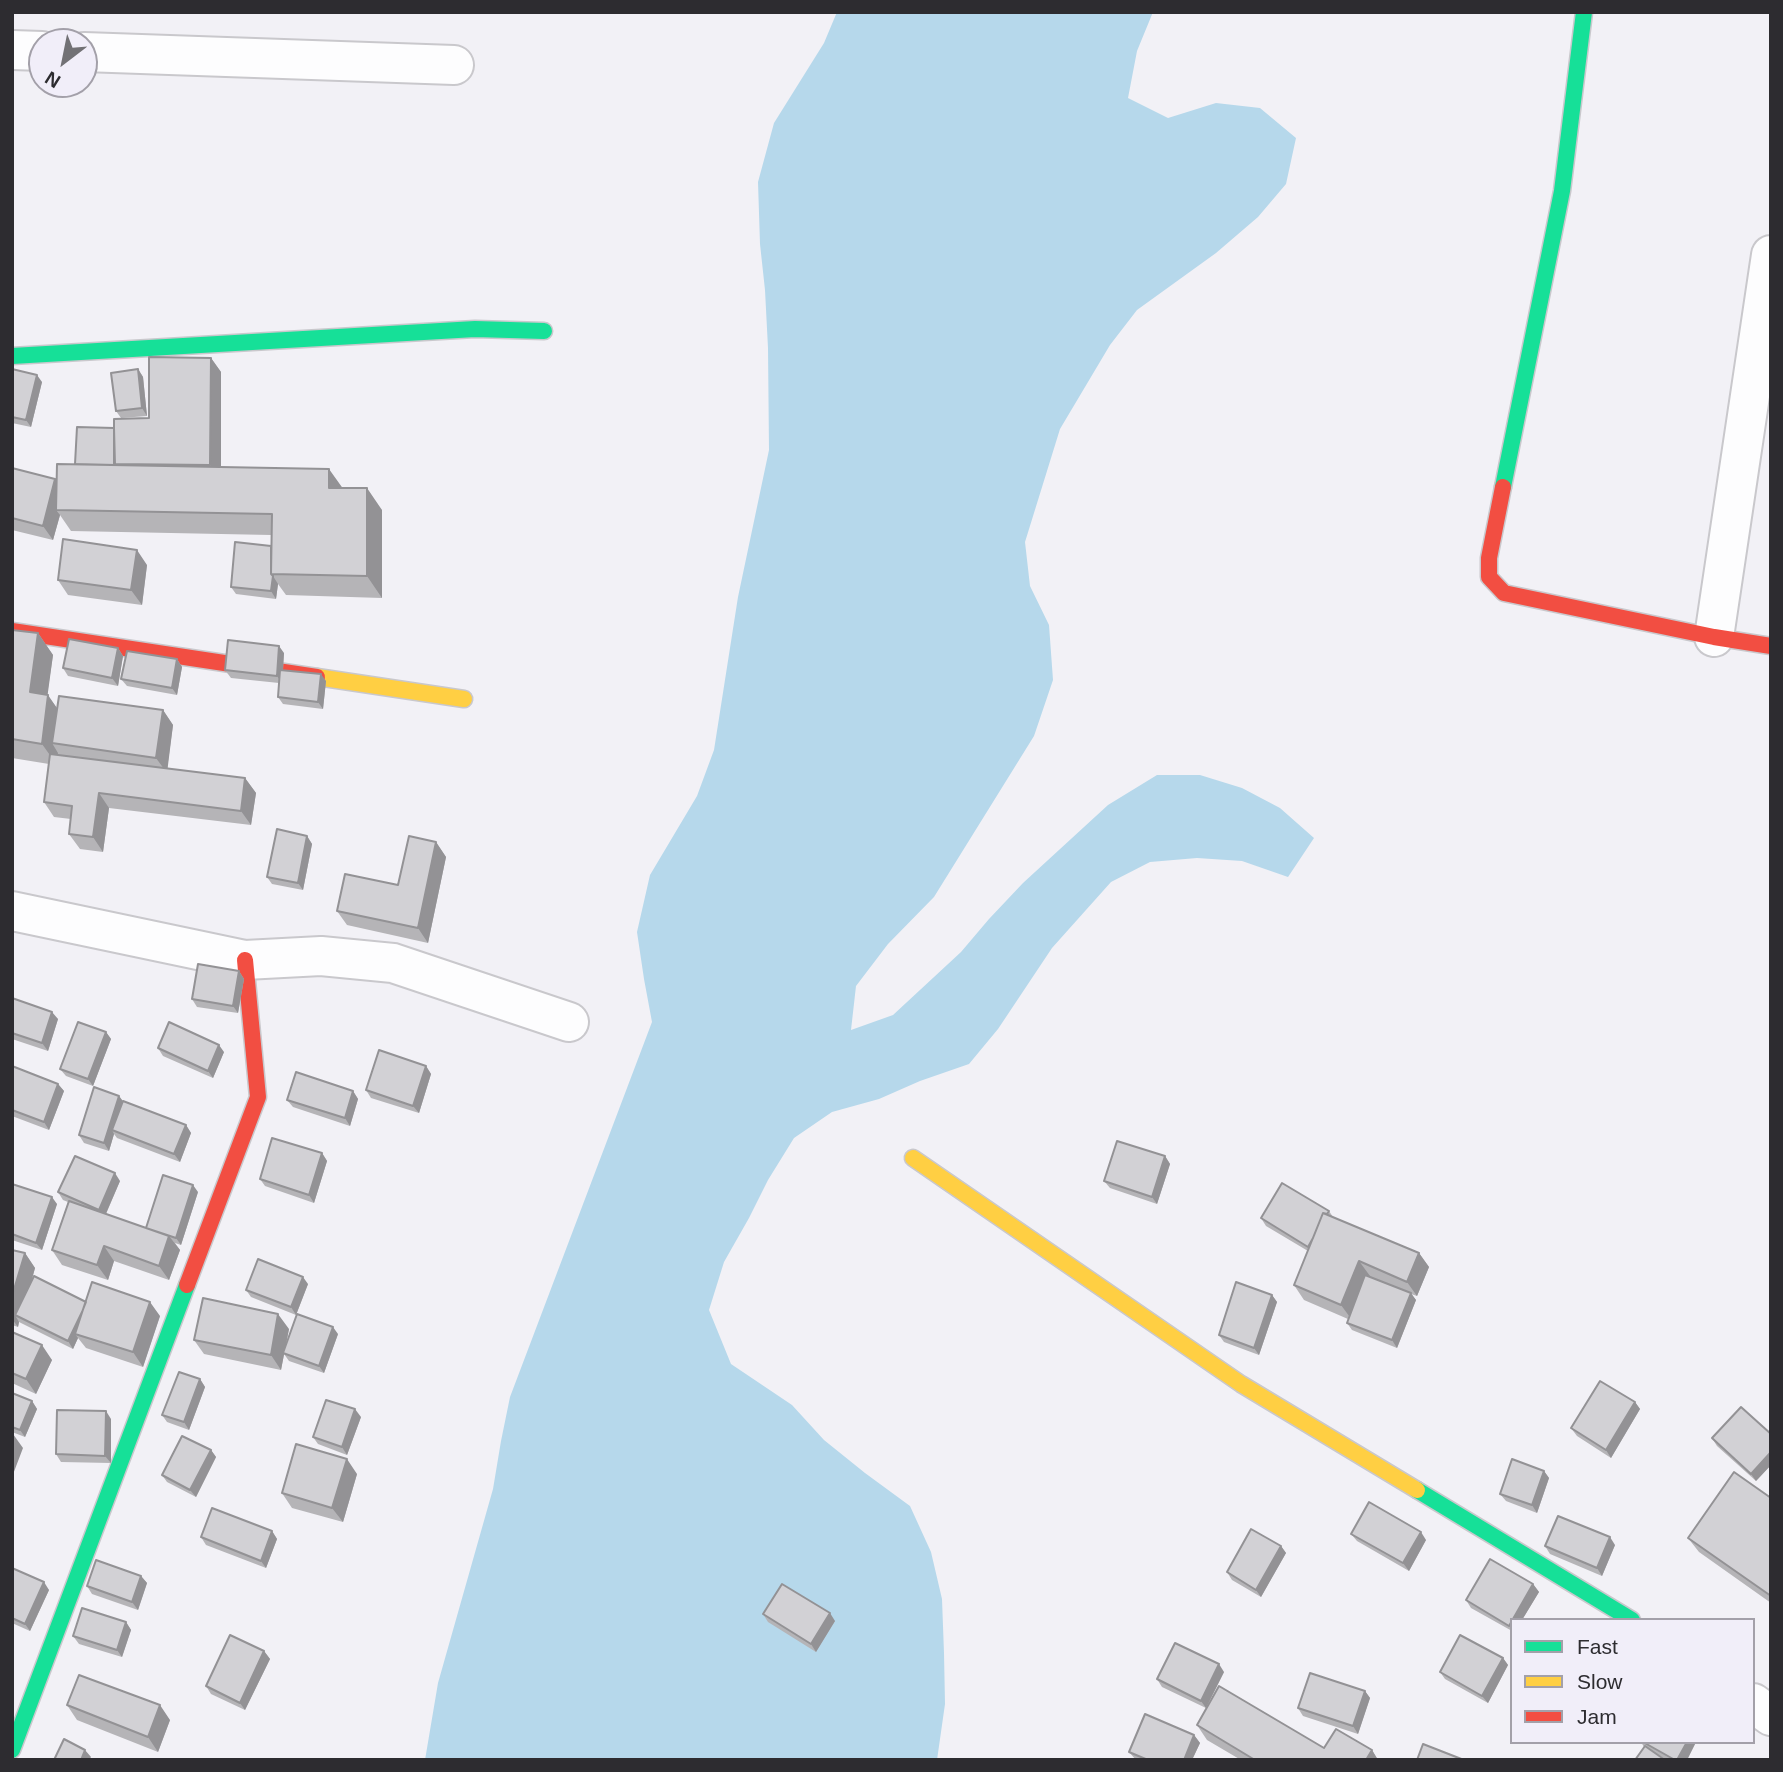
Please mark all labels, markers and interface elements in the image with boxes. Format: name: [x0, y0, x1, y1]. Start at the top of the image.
north arrow: [28, 28, 98, 98]
text: N: [41, 67, 64, 92]
legend: [1510, 1618, 1755, 1744]
text: Fast: [1577, 1635, 1618, 1658]
text: Slow: [1577, 1670, 1623, 1693]
text: Jam: [1577, 1705, 1617, 1728]

